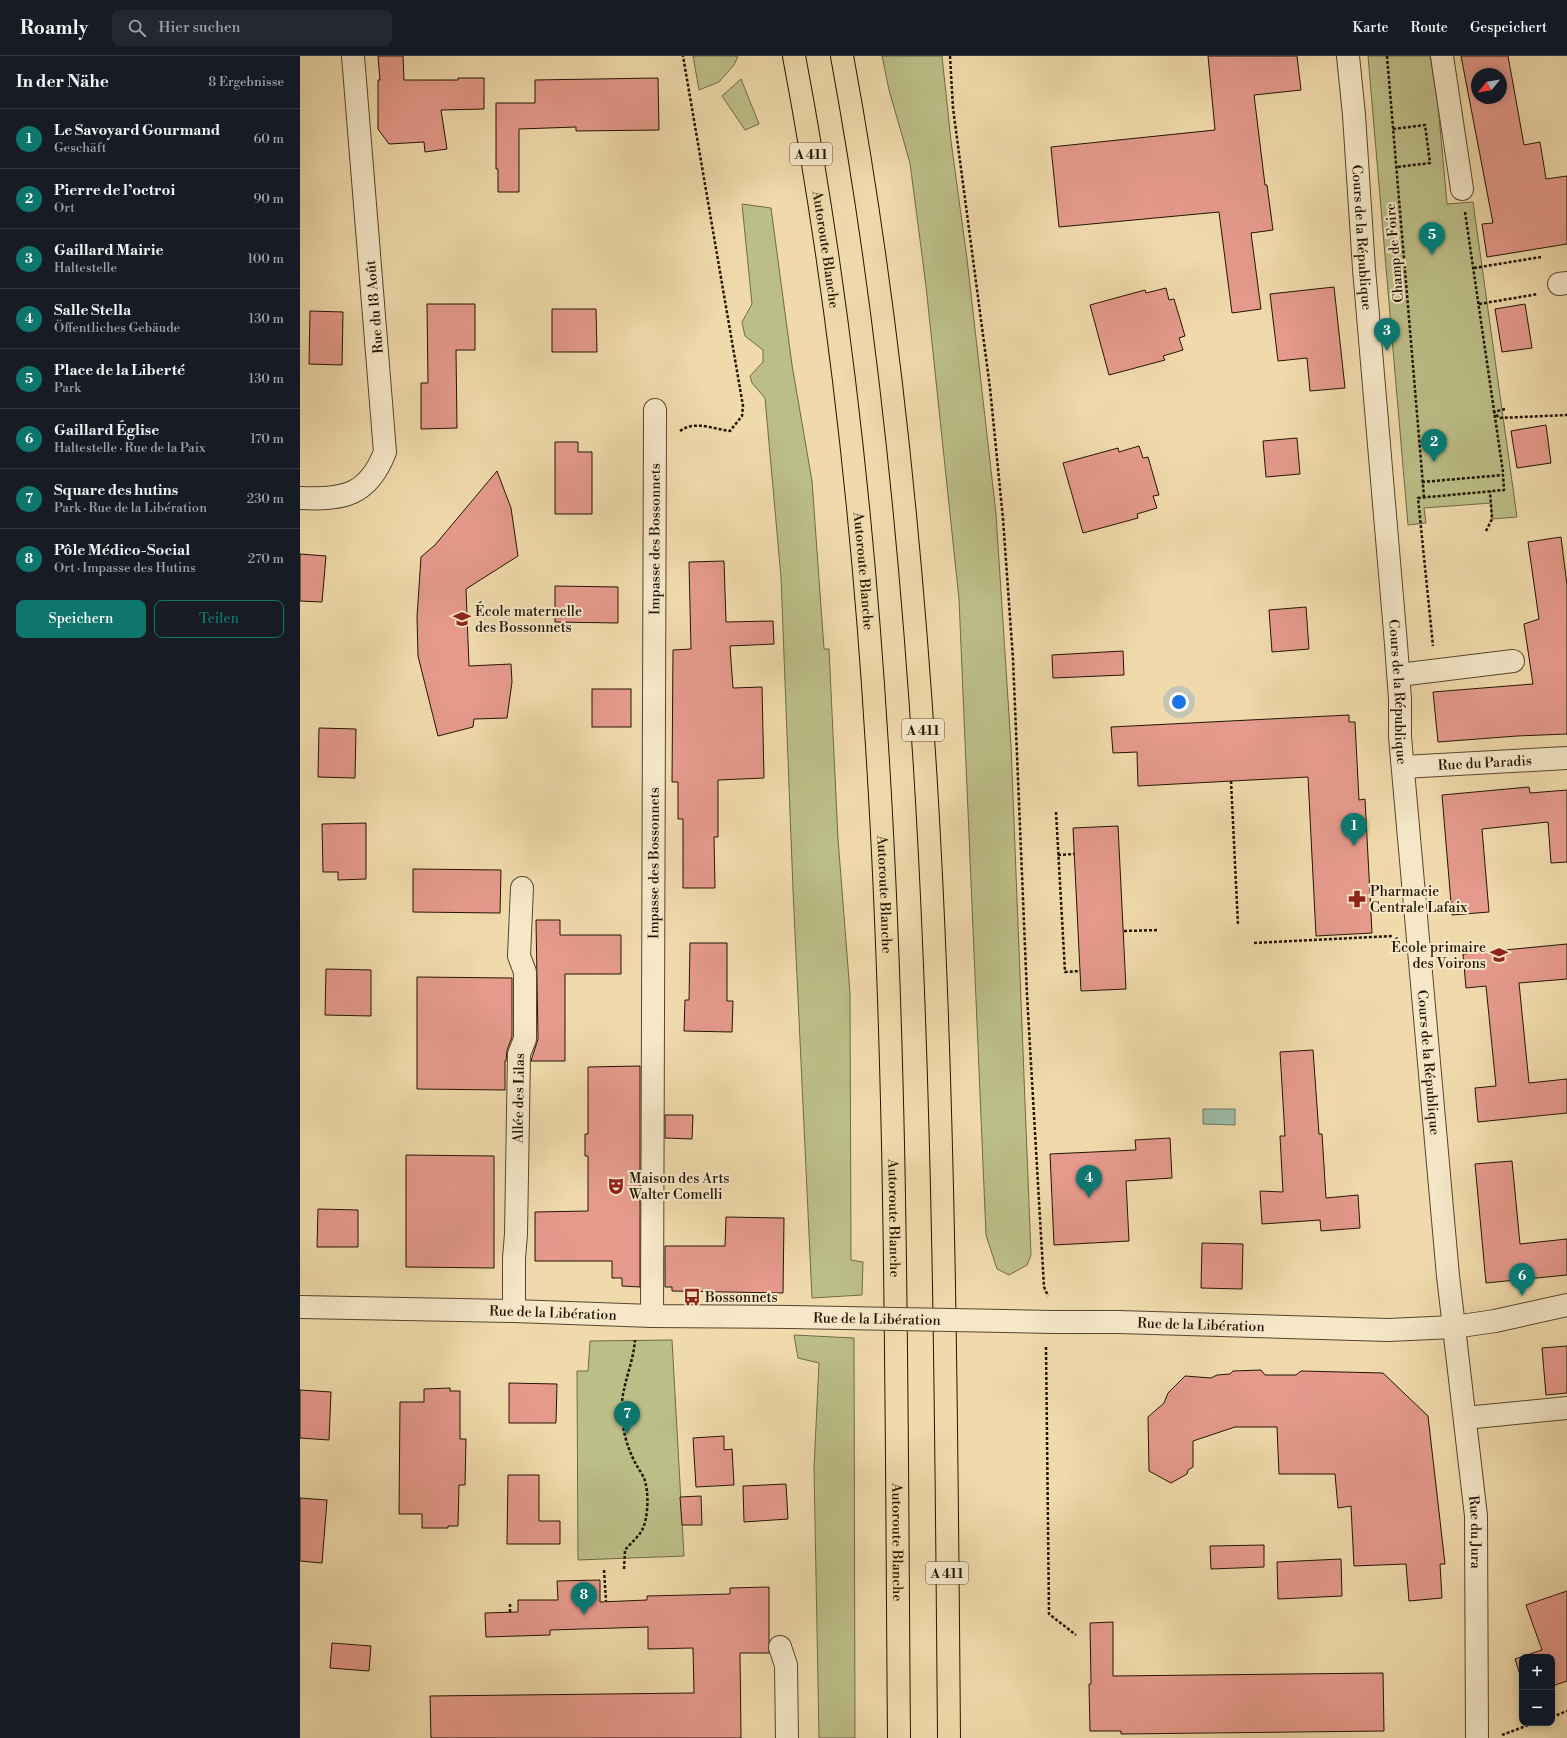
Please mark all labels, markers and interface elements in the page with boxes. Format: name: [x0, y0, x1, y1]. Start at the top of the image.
search box: [112, 10, 392, 46]
text: Roamly: [20, 16, 88, 40]
icon: search: [126, 17, 148, 39]
text: Hier suchen: [158, 18, 241, 37]
text: Karte: [1352, 19, 1389, 37]
text: Route: [1411, 19, 1448, 37]
text: Gespeichert: [1470, 19, 1547, 37]
north arrow: [1471, 68, 1507, 104]
text: In der Nähe: [16, 71, 109, 93]
text: 8 Ergebnisse: [208, 74, 284, 90]
text: Le Savoyard Gourmand: [54, 121, 220, 140]
text: 1: [26, 131, 32, 147]
text: 60 m: [253, 131, 284, 147]
text: Geschäft: [54, 140, 106, 156]
road number: A 411: [790, 143, 832, 165]
street label: Cours de la République: [1347, 164, 1375, 311]
text: Pierre de l’octroi: [54, 181, 175, 200]
street label: Autoroute Blanche: [807, 188, 843, 309]
text: 2: [25, 191, 33, 207]
text: 90 m: [253, 191, 284, 207]
text: Ort: [54, 200, 75, 216]
street label: Champ de Foire: [1382, 202, 1408, 303]
pin: 5: [1419, 222, 1445, 255]
text: Gaillard Mairie: [54, 241, 164, 260]
text: 3: [25, 251, 33, 267]
text: 100 m: [248, 251, 284, 267]
street label: Rue du 18 Août: [362, 259, 388, 354]
text: Haltestelle: [54, 260, 117, 276]
text: Salle Stella: [54, 301, 131, 320]
text: 4: [25, 311, 33, 327]
text: 130 m: [249, 311, 284, 327]
pin: 3: [1374, 318, 1400, 351]
text: Öffentliches Gebäude: [54, 320, 180, 336]
text: Place de la Liberté: [54, 361, 185, 380]
text: 5: [25, 371, 33, 387]
text: 130 m: [249, 371, 284, 387]
text: Park: [54, 380, 81, 396]
text: Gaillard Église: [54, 421, 159, 440]
pin: 2: [1421, 429, 1447, 462]
text: 6: [25, 431, 33, 447]
text: 170 m: [250, 431, 284, 447]
text: Haltestelle · Rue de la Paix: [54, 440, 206, 456]
street label: Impasse des Bossonnets: [646, 463, 665, 615]
text: Square des hutins: [54, 481, 178, 500]
text: 7: [25, 491, 33, 507]
text: 230 m: [247, 491, 284, 507]
text: Park · Rue de la Libération: [54, 500, 207, 516]
street label: Autoroute Blanche: [848, 510, 877, 631]
text: Pôle Médico-Social: [54, 541, 190, 560]
text: 8: [25, 551, 33, 567]
text: 270 m: [248, 551, 284, 567]
text: Ort · Impasse des Hutins: [54, 560, 196, 576]
button: Speichern: [16, 600, 146, 638]
button: Teilen: [154, 600, 284, 638]
place label: École maternelle des Bossonnets: [475, 601, 582, 637]
school or university icon: École maternelle des Bossonnets: [452, 609, 472, 629]
street label: Cours de la République: [1384, 618, 1410, 766]
your location: [1169, 692, 1189, 712]
road number: A 411: [902, 719, 944, 741]
street label: Rue du Paradis: [1437, 752, 1532, 775]
street label: Impasse des Bossonnets: [645, 787, 664, 939]
pin: 1: [1341, 813, 1367, 846]
street label: Autoroute Blanche: [872, 834, 895, 954]
place label: Pharmacie Centrale Lafaix: [1370, 883, 1468, 917]
pharmacy icon: Pharmacie Centrale Lafaix: [1347, 889, 1367, 909]
place label: École primaire des Voirons: [1391, 937, 1486, 973]
school or university icon: École primaire des Voirons: [1489, 945, 1509, 965]
street label: Cours de la République: [1413, 989, 1443, 1136]
street label: Allée des Lilas: [509, 1053, 529, 1144]
street label: Autoroute Blanche: [883, 1158, 903, 1278]
pin: 4: [1076, 1165, 1102, 1198]
place label: Maison des Arts Walter Comelli: [628, 1170, 729, 1204]
theatre icon: Maison des Arts Walter Comelli: [606, 1176, 626, 1196]
pin: 6: [1509, 1263, 1535, 1296]
bus stop icon: Bossonnets: [682, 1287, 702, 1307]
place label: Bossonnets: [704, 1289, 778, 1307]
street label: Rue de la Libération: [489, 1303, 618, 1325]
street label: Rue de la Libération: [813, 1309, 942, 1330]
street label: Rue de la Libération: [1137, 1315, 1266, 1336]
pin: 7: [614, 1401, 640, 1434]
street label: Autoroute Blanche: [887, 1482, 906, 1602]
street label: Rue du Jura: [1464, 1495, 1484, 1570]
road number: A 411: [926, 1562, 968, 1584]
pin: 8: [571, 1582, 597, 1615]
map controls: [1519, 1654, 1555, 1726]
button: +: [1519, 1654, 1555, 1690]
button: −: [1519, 1690, 1555, 1726]

